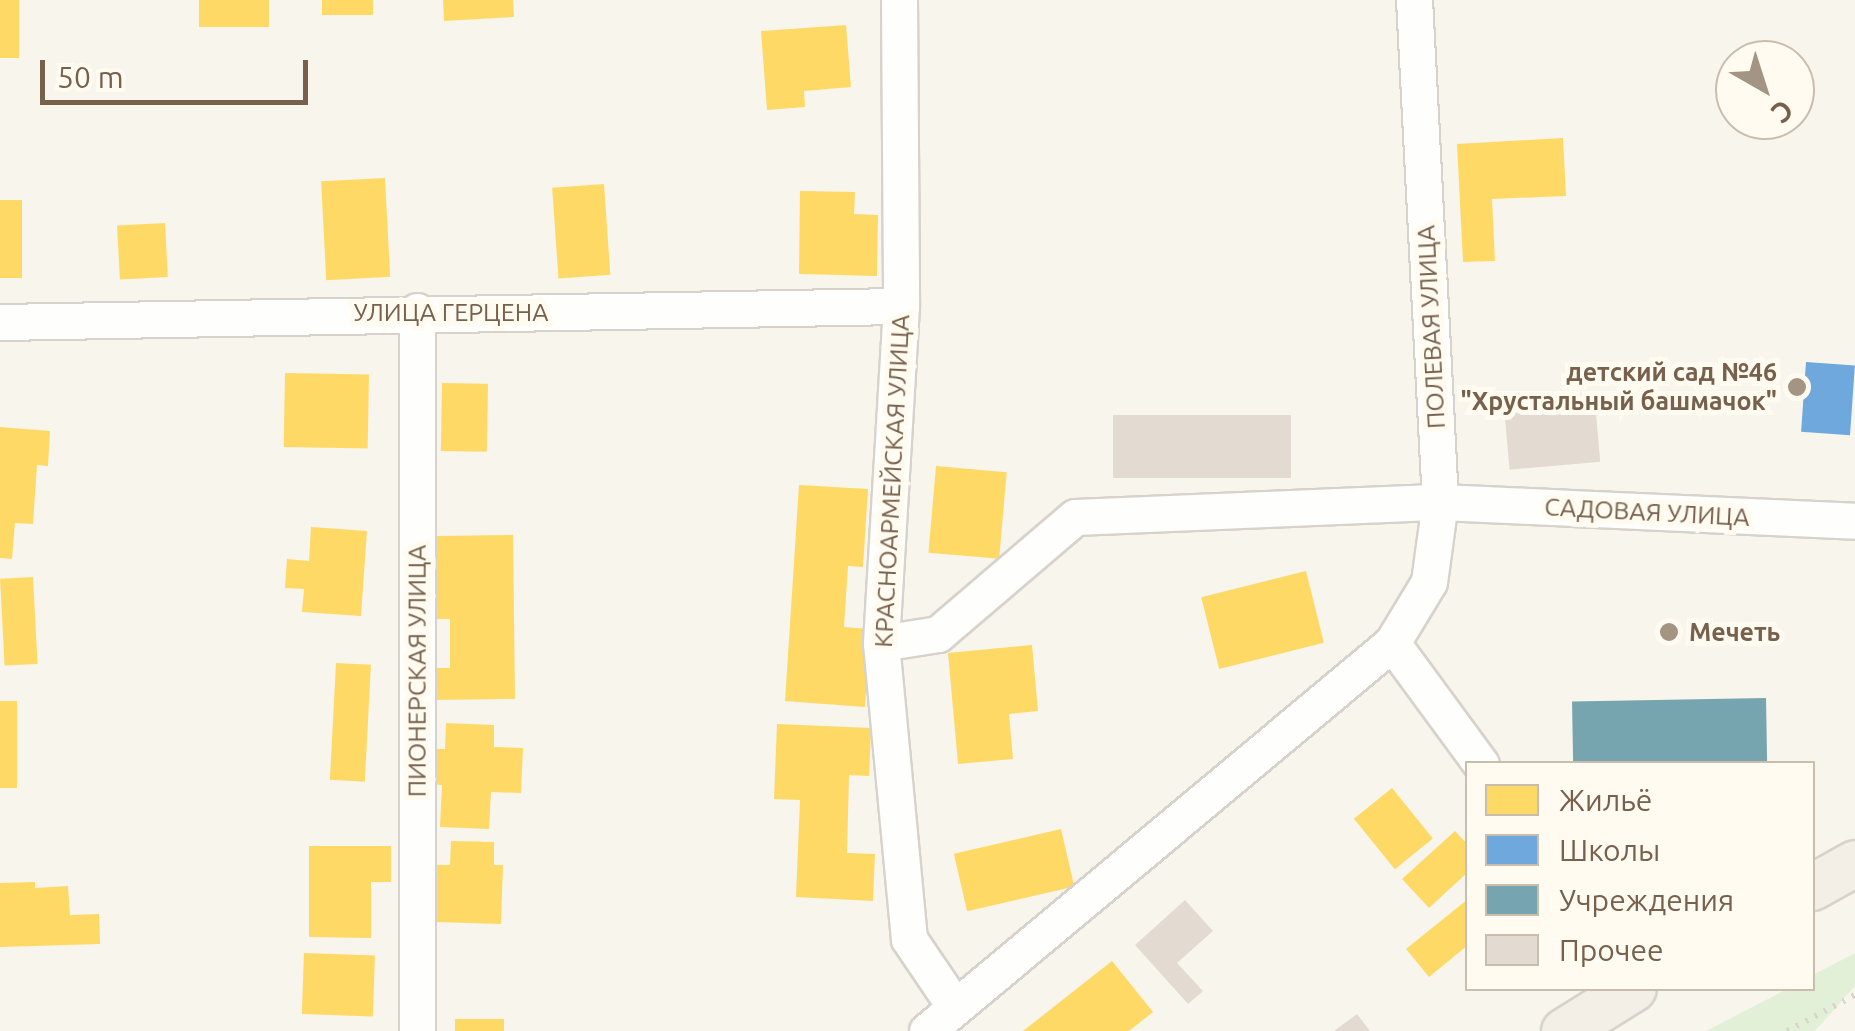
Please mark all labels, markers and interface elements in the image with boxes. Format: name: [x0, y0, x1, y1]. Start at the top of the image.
scale bar: [45, 40, 312, 102]
north arrow: [1715, 40, 1815, 140]
text: 50 m: [57, 60, 124, 94]
text: С: [1766, 94, 1800, 130]
street label: ПОЛЕВАЯ УЛИЦА: [1411, 224, 1451, 430]
street label: УЛИЦА ГЕРЦЕНА: [354, 297, 548, 327]
street label: КРАСНОАРМЕЙСКАЯ УЛИЦА: [868, 314, 916, 648]
place label: детский сад №46 "Хрустальный башмачок": [1461, 358, 1777, 417]
marker: детский сад №46 "Хрустальный башмачок": [1786, 376, 1808, 398]
street label: САДОВАЯ УЛИЦА: [1544, 492, 1750, 532]
street label: ПИОНЕРСКАЯ УЛИЦА: [402, 545, 432, 797]
place label: Мечеть: [1689, 617, 1780, 647]
marker: Мечеть: [1658, 621, 1680, 643]
legend: [1465, 761, 1815, 991]
text: Жильё: [1559, 783, 1652, 817]
text: Школы: [1559, 833, 1660, 867]
text: Учреждения: [1559, 883, 1734, 917]
text: Прочее: [1559, 933, 1664, 967]

